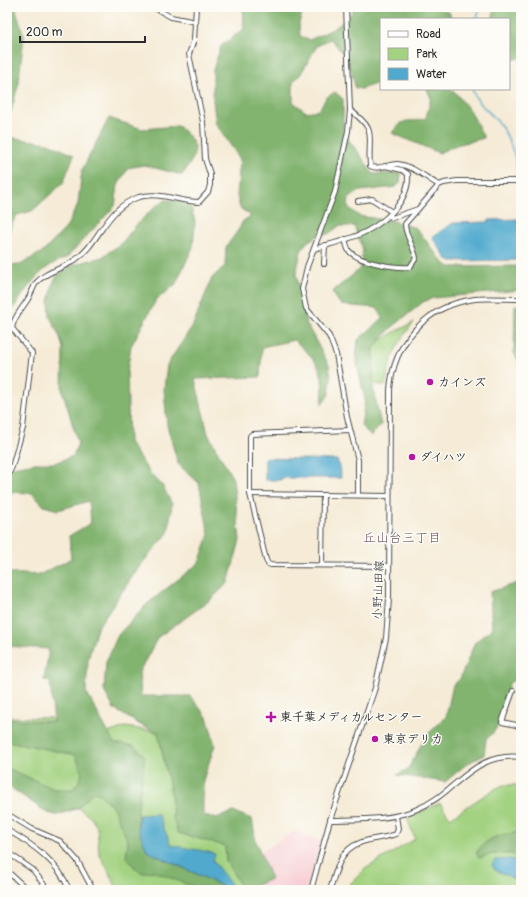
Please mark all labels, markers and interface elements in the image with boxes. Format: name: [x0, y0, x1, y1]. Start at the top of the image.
scale bar: [20, 18, 145, 44]
legend: [380, 18, 510, 90]
text: 200 m: [26, 25, 63, 40]
text: Road: [416, 27, 441, 42]
text: Park: [416, 47, 437, 62]
text: Water: [416, 67, 447, 82]
place label: カインズ: [438, 375, 486, 390]
marker: カインズ: [425, 377, 435, 387]
place label: ダイハツ: [420, 450, 467, 465]
marker: ダイハツ: [407, 452, 417, 462]
district label: 丘山台三丁目: [363, 530, 441, 546]
street label: 小野山田線: [370, 560, 387, 620]
place label: 東千葉メディカルセンター: [280, 710, 422, 725]
marker: 東千葉メディカルセンター: [265, 711, 277, 723]
place label: 東京デリカ: [383, 732, 443, 747]
marker: 東京デリカ: [370, 734, 380, 744]

